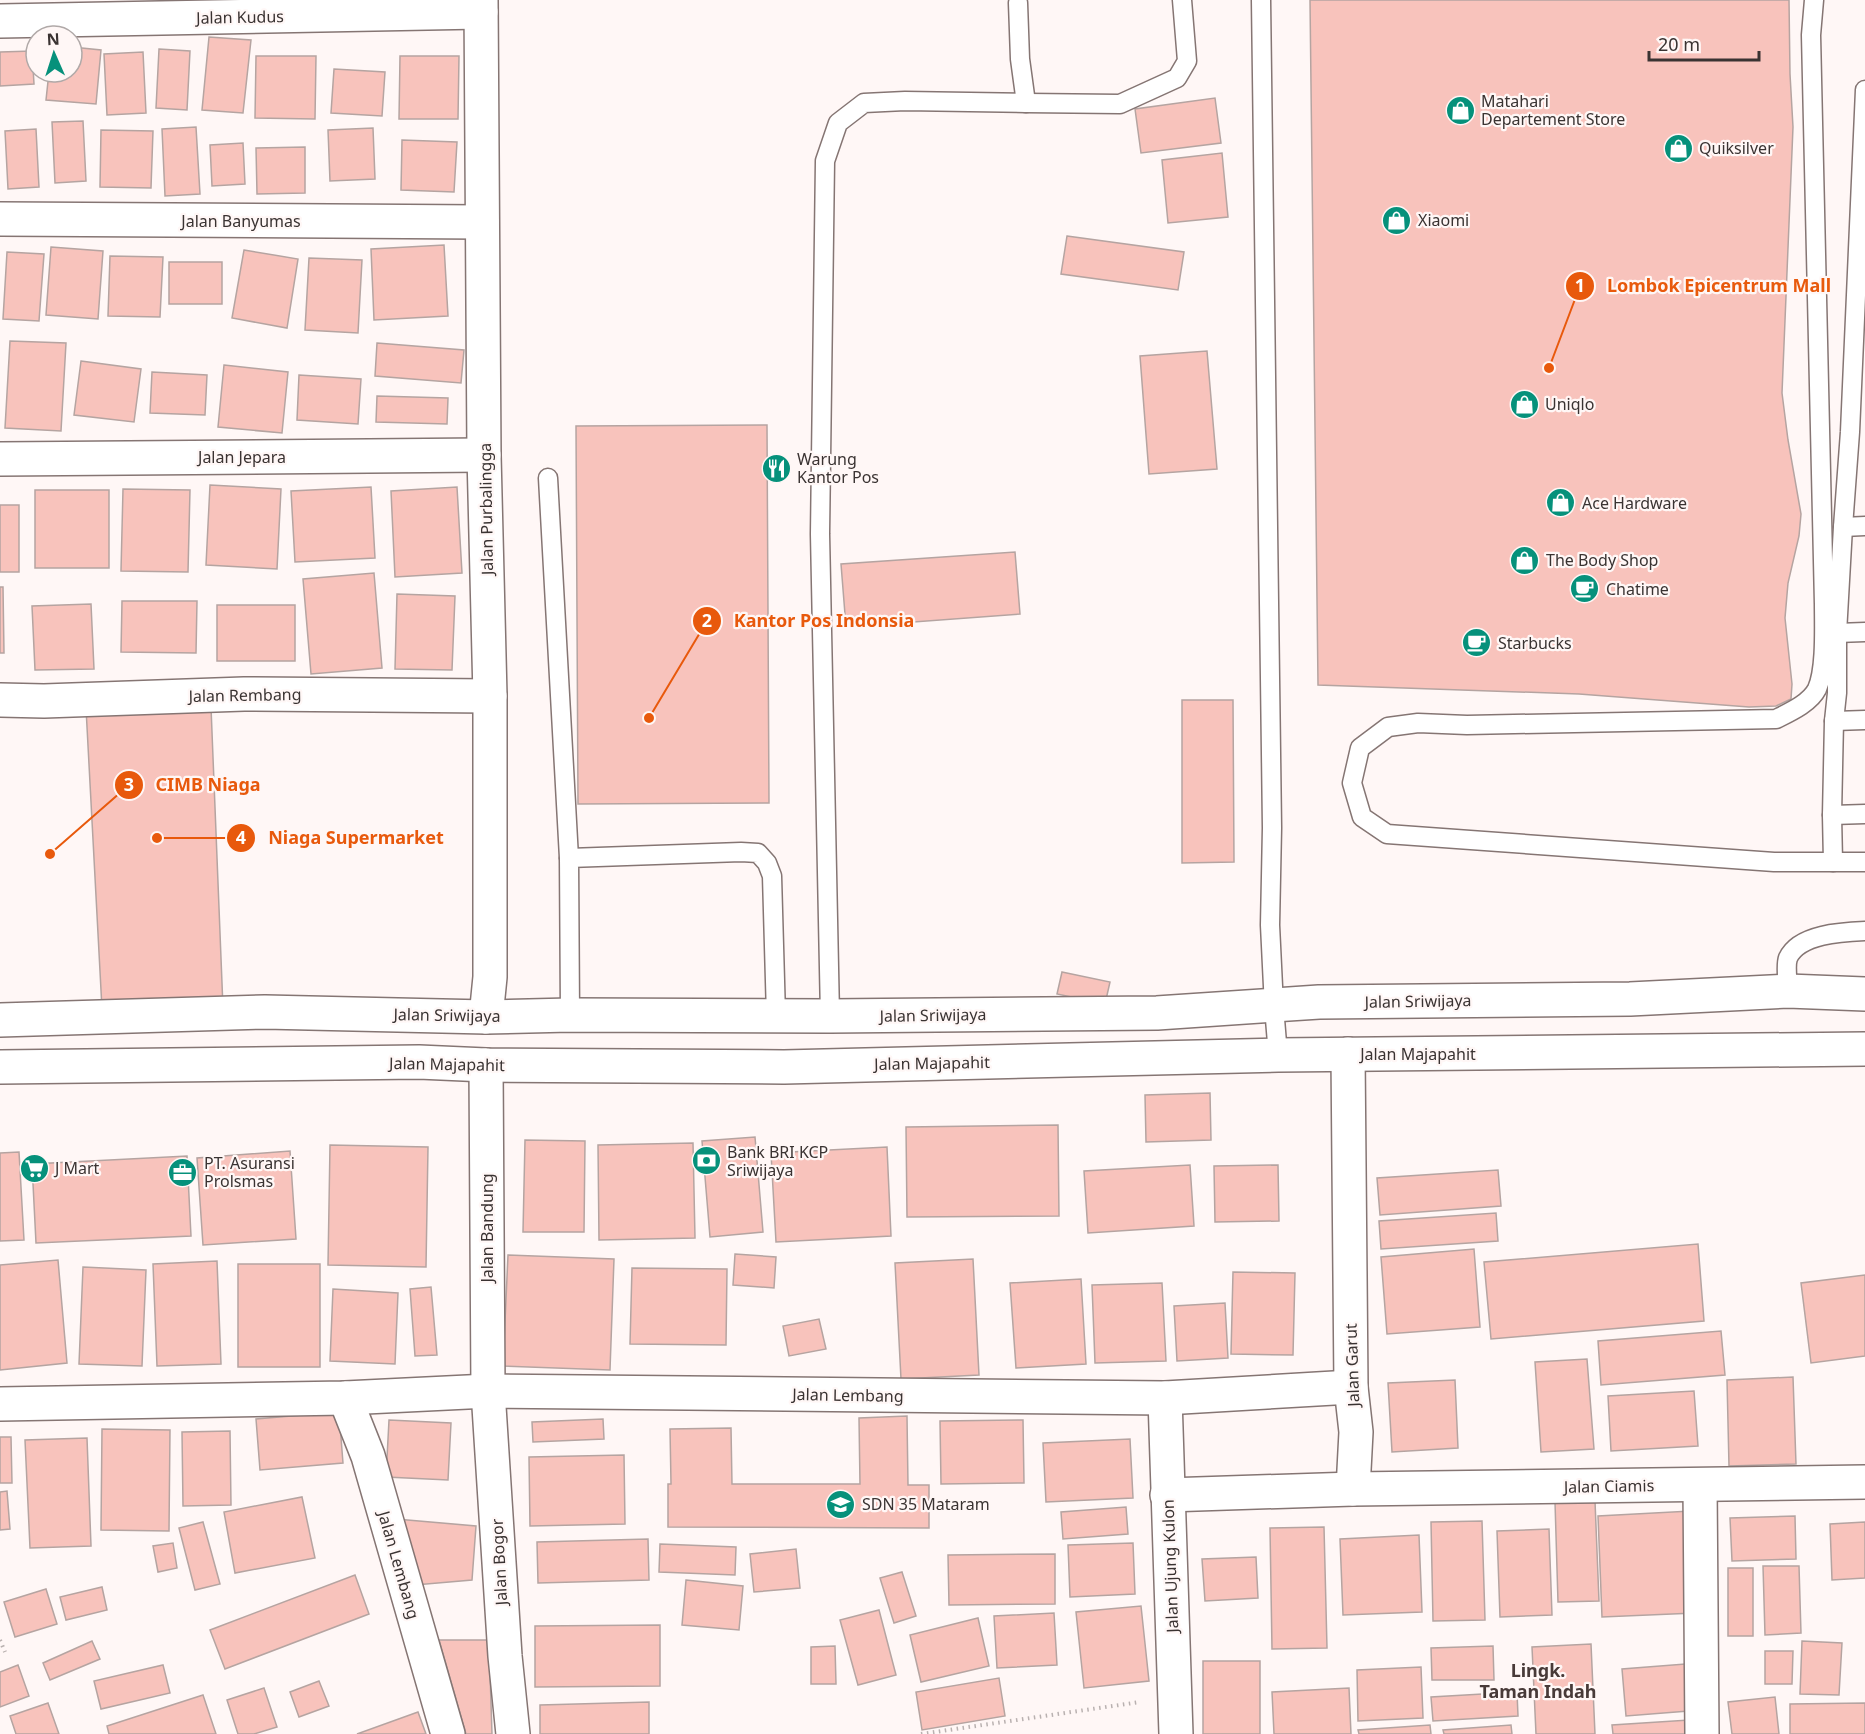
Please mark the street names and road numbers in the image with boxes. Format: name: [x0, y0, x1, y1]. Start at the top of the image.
street label: Jalan Kudus: [194, 5, 284, 29]
street label: Jalan Banyumas: [179, 210, 301, 232]
street label: Jalan Purbalingga: [474, 443, 498, 577]
street label: Jalan Jepara: [196, 446, 286, 468]
street label: Jalan Rembang: [186, 683, 302, 707]
street label: Jalan Sriwijaya: [1362, 989, 1472, 1013]
street label: Jalan Sriwijaya: [391, 1003, 501, 1027]
street label: Jalan Sriwijaya: [877, 1003, 987, 1027]
street label: Jalan Majapahit: [1358, 1043, 1476, 1065]
street label: Jalan Majapahit: [872, 1051, 990, 1075]
street label: Jalan Majapahit: [387, 1052, 505, 1076]
street label: Jalan Bandung: [476, 1173, 498, 1285]
street label: Jalan Garut: [1340, 1323, 1365, 1409]
street label: Jalan Lembang: [790, 1383, 904, 1407]
street label: Jalan Ciamis: [1562, 1474, 1654, 1498]
street label: Jalan Ujung Kulon: [1157, 1499, 1183, 1635]
street label: Jalan Lembang: [373, 1506, 425, 1622]
street label: Jalan Bogor: [486, 1518, 512, 1608]

